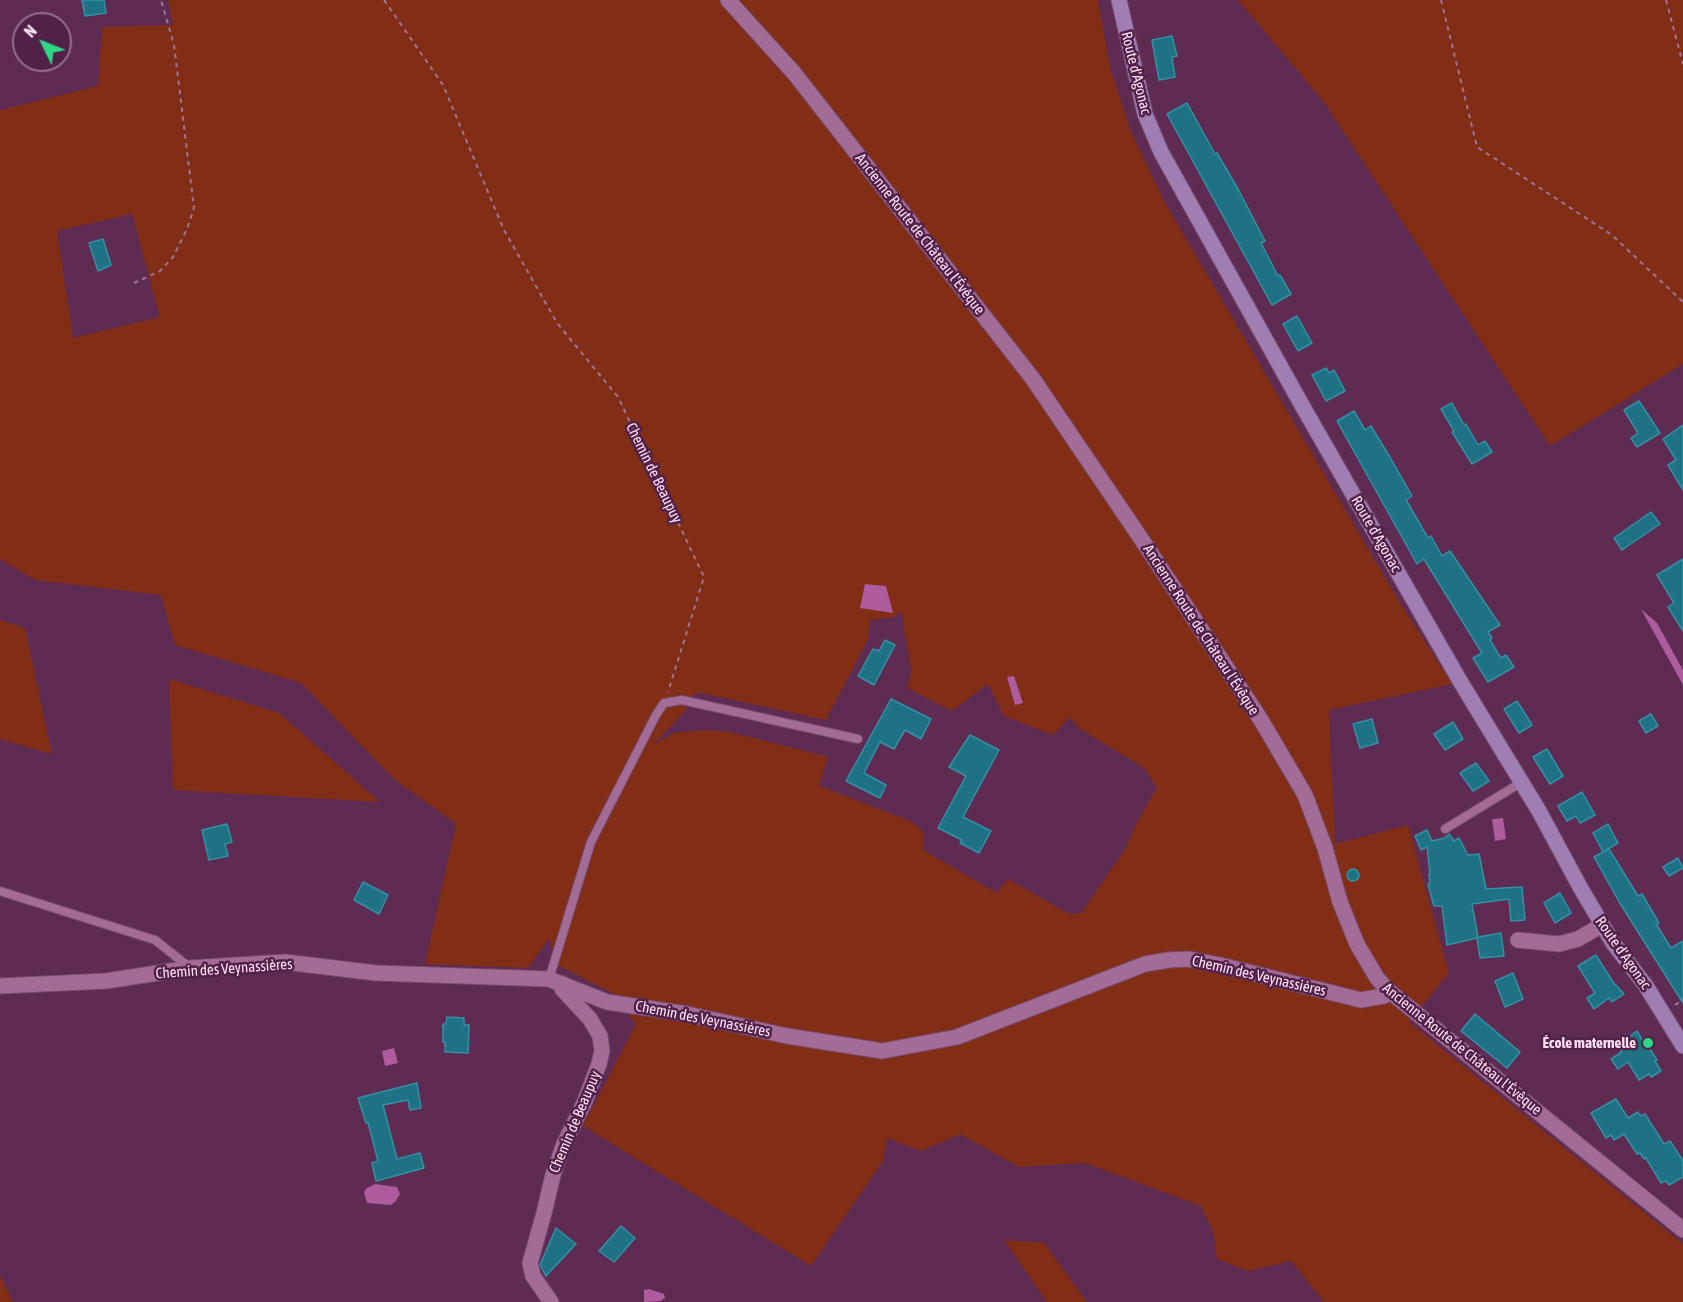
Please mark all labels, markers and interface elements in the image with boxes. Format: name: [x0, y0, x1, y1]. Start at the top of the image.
north arrow: [12, 12, 72, 72]
text: N: [20, 21, 40, 41]
street label: Route d'Agonac: [1117, 30, 1155, 116]
street label: Ancienne Route de Château l'Évêque: [851, 150, 989, 318]
street label: Chemin de Beaupuy: [622, 420, 686, 526]
street label: Route d'Agonac: [1347, 493, 1405, 575]
street label: Ancienne Route de Château l'Évêque: [1139, 541, 1263, 719]
street label: Route d'Agonac: [1591, 913, 1655, 993]
street label: Chemin des Veynassières: [1190, 952, 1328, 1000]
street label: Chemin des Veynassières: [155, 955, 293, 983]
street label: Ancienne Route de Château l'Évêque: [1379, 979, 1545, 1119]
street label: Chemin des Veynassières: [634, 997, 772, 1041]
place label: École maternelle: [1542, 1034, 1636, 1052]
marker: École maternelle: [1641, 1036, 1655, 1050]
street label: Chemin de Beaupuy: [545, 1068, 605, 1176]

